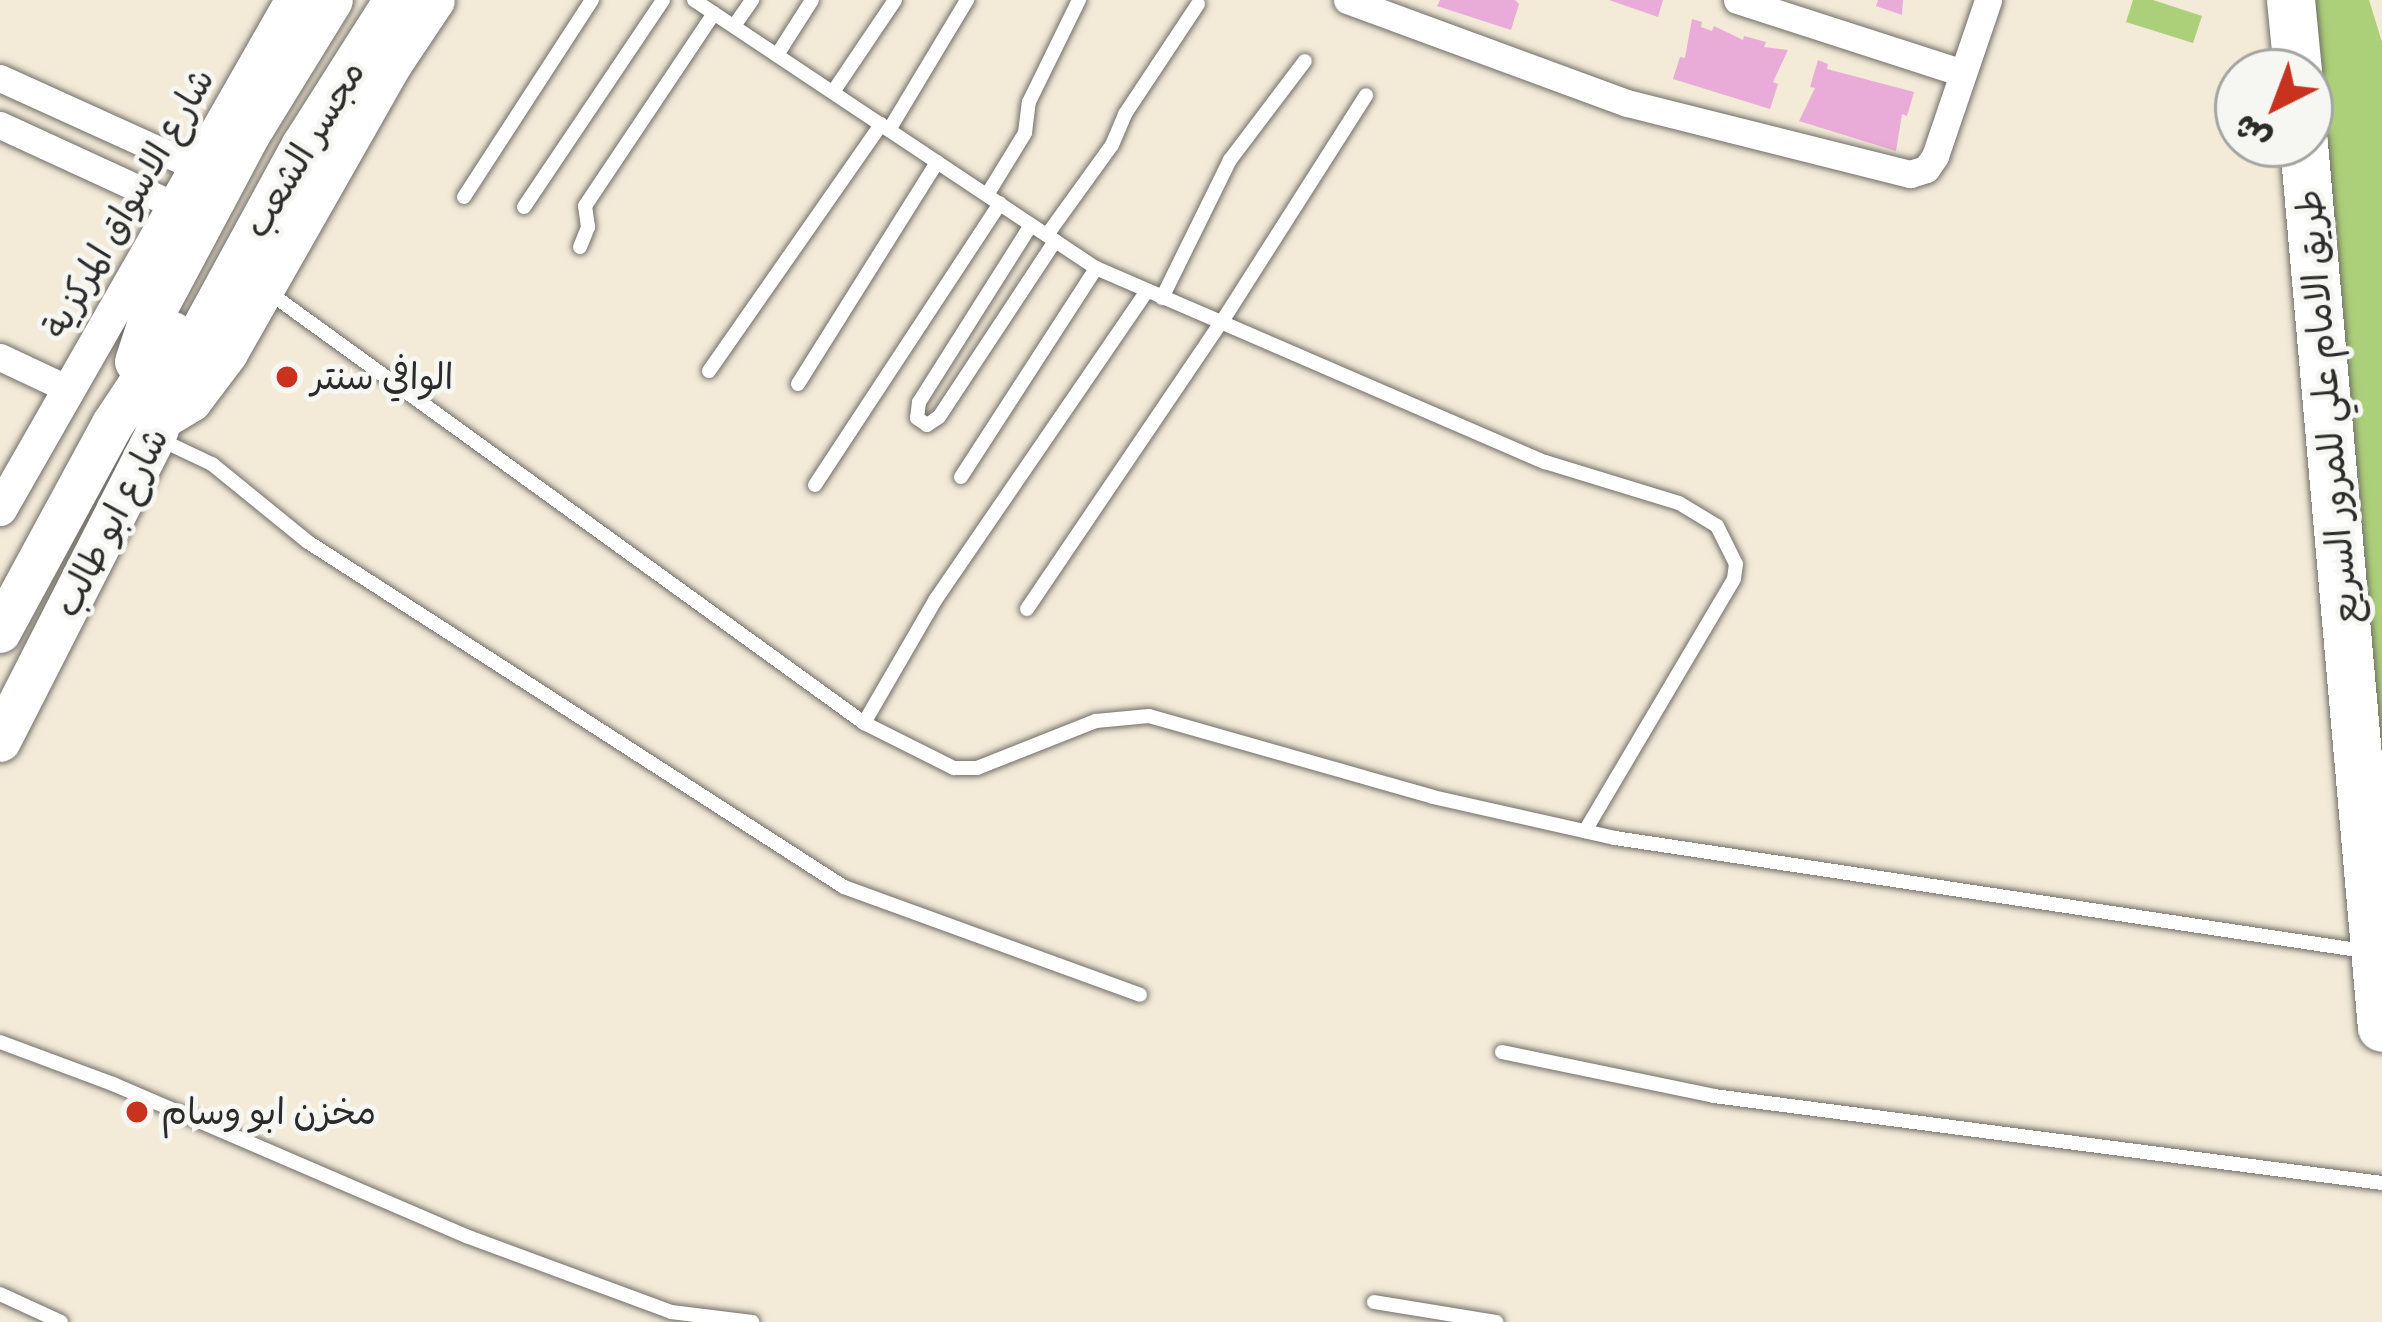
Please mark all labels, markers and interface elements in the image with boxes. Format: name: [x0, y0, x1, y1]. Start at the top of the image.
north arrow: [2214, 48, 2334, 168]
street label: مجسر الشعب: [234, 53, 374, 245]
street label: شارع الاسواق المركزية: [33, 60, 223, 346]
text: ش: [2225, 106, 2278, 160]
street label: طريق الامام علي للمرور السريع: [2286, 188, 2368, 626]
place label: الوافي سنتر: [311, 355, 454, 399]
marker: الوافي سنتر: [274, 364, 300, 390]
street label: شارع ابو طالب: [45, 420, 177, 624]
place label: مخزن ابو وسام: [161, 1090, 376, 1134]
marker: مخزن ابو وسام: [124, 1099, 150, 1125]

